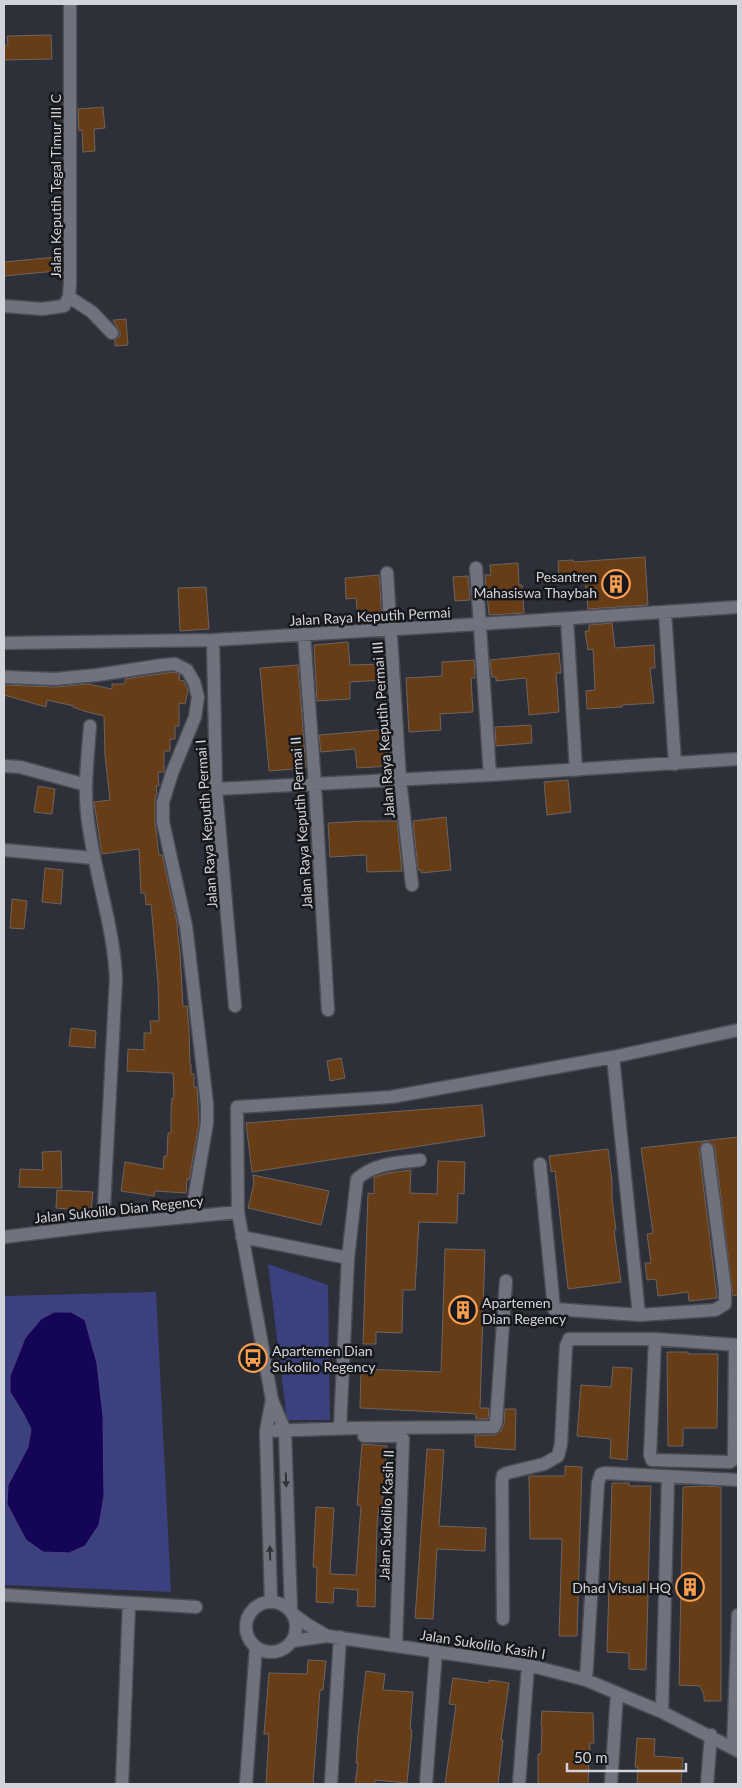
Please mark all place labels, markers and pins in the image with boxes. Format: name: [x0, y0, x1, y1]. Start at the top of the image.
place label: Pesantren Mahasiswa Thaybah: [473, 568, 597, 601]
building icon: Pesantren Mahasiswa Thaybah: [601, 569, 631, 599]
place label: Apartemen Dian Regency: [482, 1294, 567, 1327]
building icon: Apartemen Dian Regency: [448, 1295, 478, 1325]
place label: Apartemen Dian Sukolilo Regency: [272, 1342, 376, 1375]
bus stop icon: Apartemen Dian Sukolilo Regency: [238, 1343, 268, 1373]
building icon: Dhad Visual HQ: [675, 1572, 705, 1602]
place label: Dhad Visual HQ: [572, 1579, 672, 1596]

